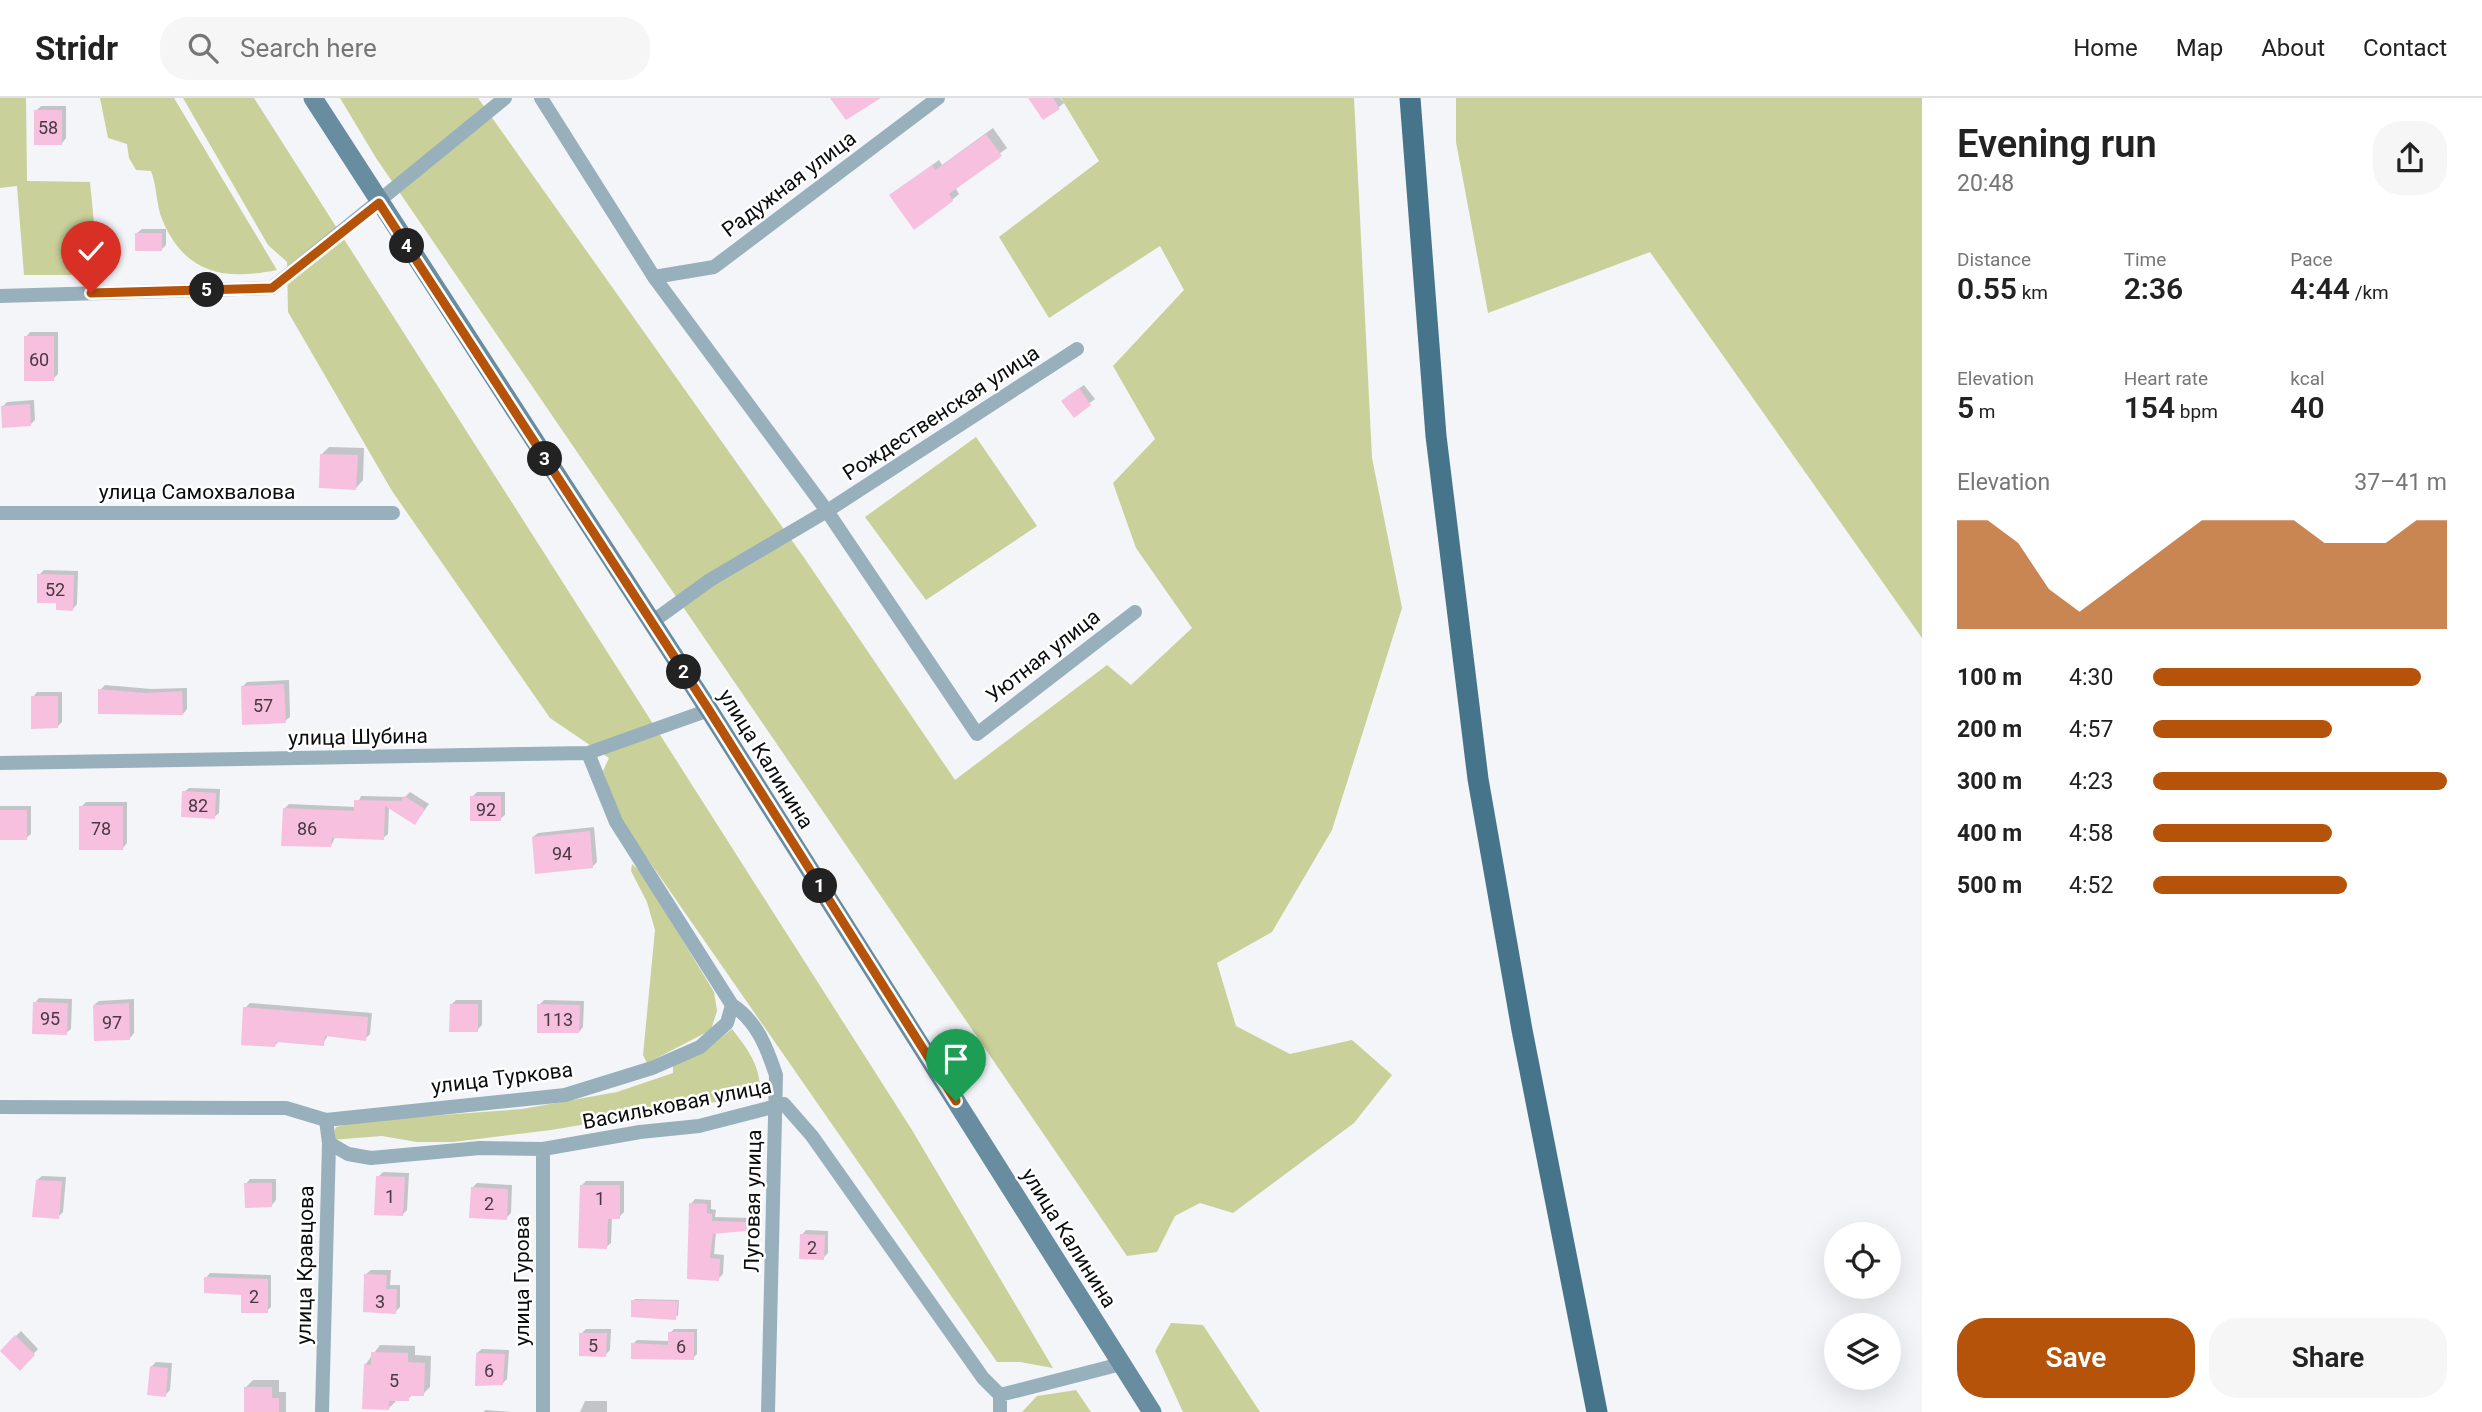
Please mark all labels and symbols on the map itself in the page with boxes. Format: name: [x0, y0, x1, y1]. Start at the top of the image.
house number: 58: [38, 117, 58, 138]
street label: Радужная улица: [717, 126, 861, 242]
pin: [61, 221, 121, 293]
pin: 4: [390, 228, 424, 264]
pin: 5: [190, 272, 224, 308]
street label: Рождественская улица: [838, 340, 1044, 486]
house number: 60: [29, 349, 49, 370]
pin: 3: [528, 442, 562, 476]
street label: улица Самохвалова: [99, 480, 295, 504]
house number: 52: [45, 579, 65, 600]
street label: Уютная улица: [982, 604, 1104, 708]
pin: 2: [666, 654, 702, 690]
street label: улица Калинина: [713, 685, 819, 833]
house number: 57: [253, 695, 273, 716]
street label: улица Шубина: [288, 724, 428, 750]
house number: 82: [188, 795, 208, 816]
house number: 92: [476, 799, 496, 820]
house number: 78: [91, 818, 111, 839]
house number: 86: [297, 818, 317, 839]
house number: 94: [552, 843, 572, 864]
pin: 1: [802, 868, 838, 904]
house number: 95: [40, 1008, 60, 1029]
house number: 113: [543, 1009, 573, 1030]
house number: 97: [102, 1012, 122, 1033]
pin: [926, 1029, 986, 1101]
street label: улица Туркова: [430, 1057, 574, 1099]
street label: Васильковая улица: [580, 1074, 774, 1134]
street label: Луговая улица: [740, 1129, 766, 1273]
street label: улица Калинина: [1016, 1164, 1122, 1312]
street label: улица Кравцова: [292, 1185, 318, 1345]
house number: 1: [385, 1186, 395, 1207]
house number: 1: [595, 1188, 605, 1209]
house number: 2: [484, 1193, 494, 1214]
street label: улица Гурова: [510, 1216, 534, 1346]
house number: 2: [807, 1237, 817, 1258]
house number: 2: [249, 1286, 259, 1307]
house number: 3: [375, 1291, 385, 1312]
house number: 5: [588, 1335, 598, 1356]
house number: 6: [676, 1336, 686, 1357]
house number: 6: [484, 1360, 494, 1381]
house number: 5: [389, 1370, 399, 1391]

